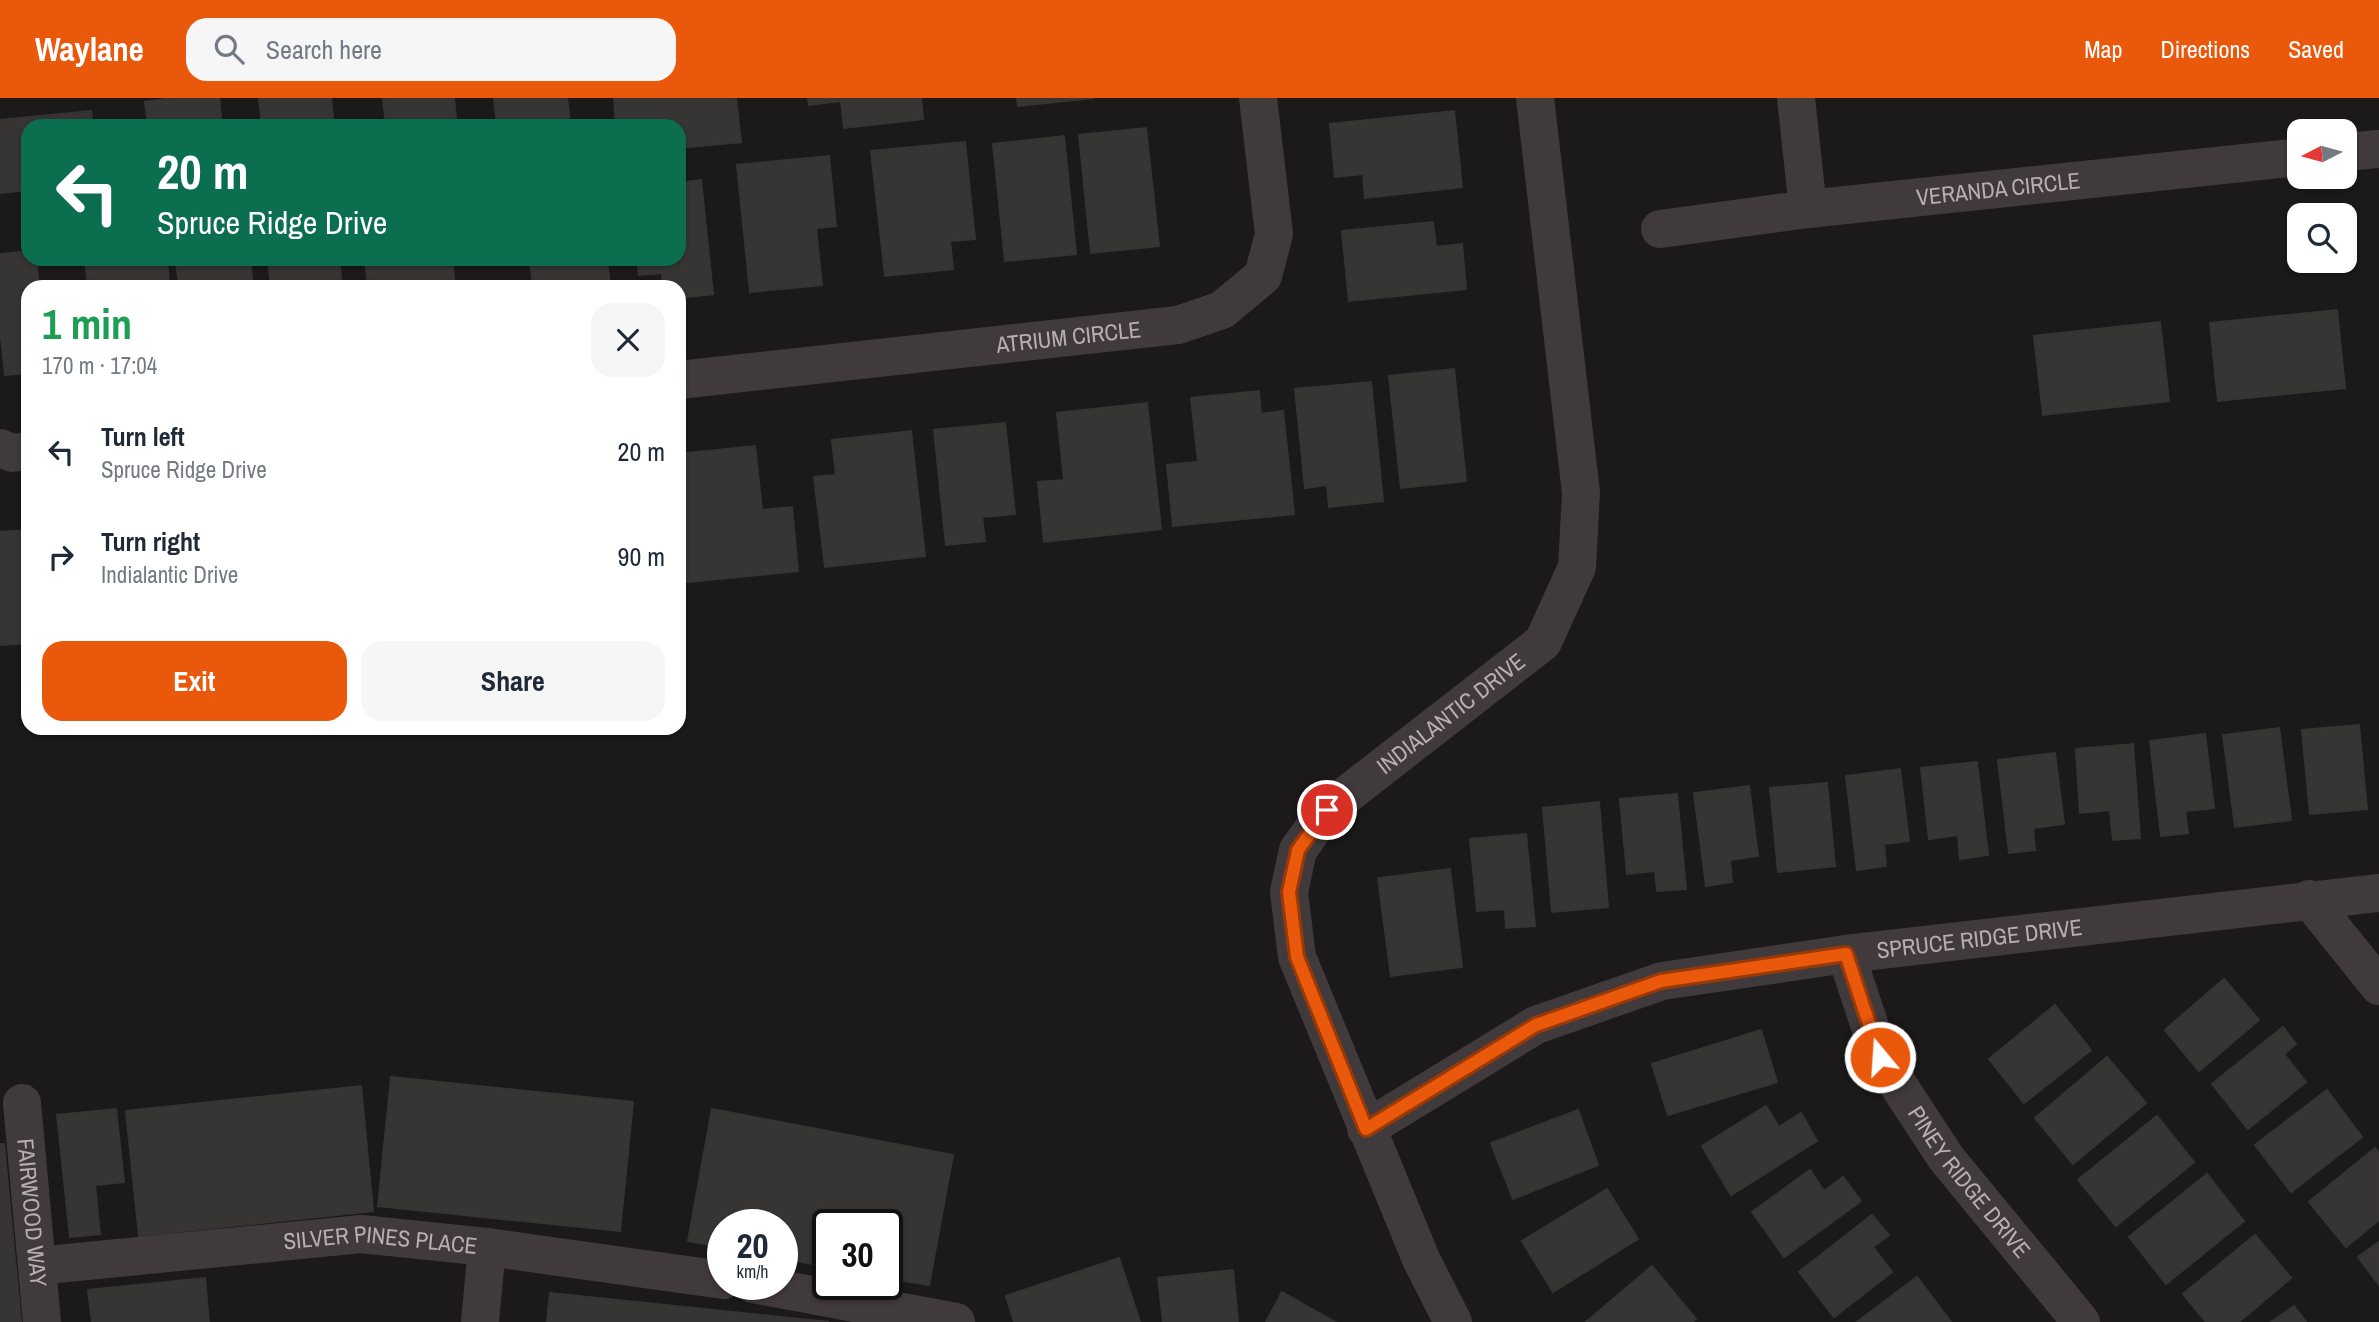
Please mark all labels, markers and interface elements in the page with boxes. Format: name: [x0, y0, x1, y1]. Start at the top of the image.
search box: [186, 18, 676, 81]
text: Waylane: [35, 27, 144, 71]
icon: search: [210, 30, 248, 68]
text: Search here: [266, 32, 382, 67]
text: Map: [2084, 33, 2122, 65]
text: Directions: [2160, 33, 2250, 65]
text: Saved: [2288, 33, 2344, 65]
north arrow: [2287, 119, 2357, 189]
map controls: [2287, 119, 2357, 273]
text: 20 m: [157, 138, 249, 204]
icon: left: [42, 147, 133, 238]
street label: VERANDA CIRCLE: [1915, 164, 2082, 212]
text: Spruce Ridge Drive: [157, 201, 387, 244]
button: search: [2287, 203, 2357, 273]
text: 1 min: [42, 296, 132, 352]
button: close: [591, 303, 665, 377]
street label: ATRIUM CIRCLE: [994, 313, 1143, 360]
text: 170 m · 17:04: [42, 350, 157, 381]
text: Turn left: [101, 419, 185, 454]
icon: left: [42, 433, 80, 471]
text: 20 m: [618, 434, 665, 469]
text: Spruce Ridge Drive: [101, 454, 267, 485]
text: Turn right: [101, 524, 200, 559]
icon: right: [42, 538, 80, 576]
text: 90 m: [618, 539, 665, 574]
text: Indialantic Drive: [101, 559, 238, 590]
button: Exit: [42, 641, 347, 721]
button: Share: [361, 641, 665, 721]
street label: INDIALANTIC DRIVE: [1370, 646, 1531, 781]
pin: [1297, 780, 1357, 840]
icon: arrive: [1308, 791, 1346, 829]
street label: SPRUCE RIDGE DRIVE: [1875, 911, 2084, 965]
position arrow: [1843, 1020, 1917, 1094]
street label: PINEY RIDGE DRIVE: [1901, 1100, 2038, 1264]
street label: FAIRWOOD WAY: [10, 1137, 55, 1288]
speed limit sign: 30: [812, 1209, 903, 1300]
street label: SILVER PINES PLACE: [282, 1218, 479, 1261]
text: 20: [737, 1222, 768, 1269]
text: km/h: [737, 1259, 769, 1284]

